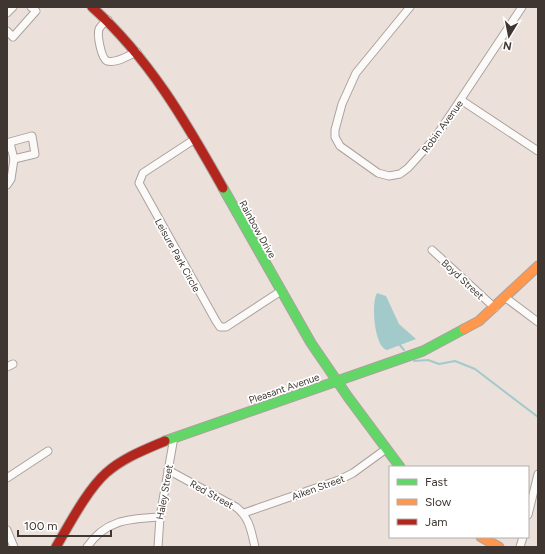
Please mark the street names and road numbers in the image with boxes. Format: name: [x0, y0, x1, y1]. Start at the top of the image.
street label: Robin Avenue: [419, 97, 466, 155]
street label: Rainbow Drive: [236, 198, 279, 261]
street label: Leisure Park Circle: [152, 216, 203, 295]
street label: Boyd Street: [439, 256, 487, 302]
street label: Pleasant Avenue: [247, 370, 322, 407]
street label: Haley Street: [153, 463, 176, 521]
street label: Aiken Street: [290, 472, 347, 503]
street label: Red Street: [188, 477, 236, 512]

